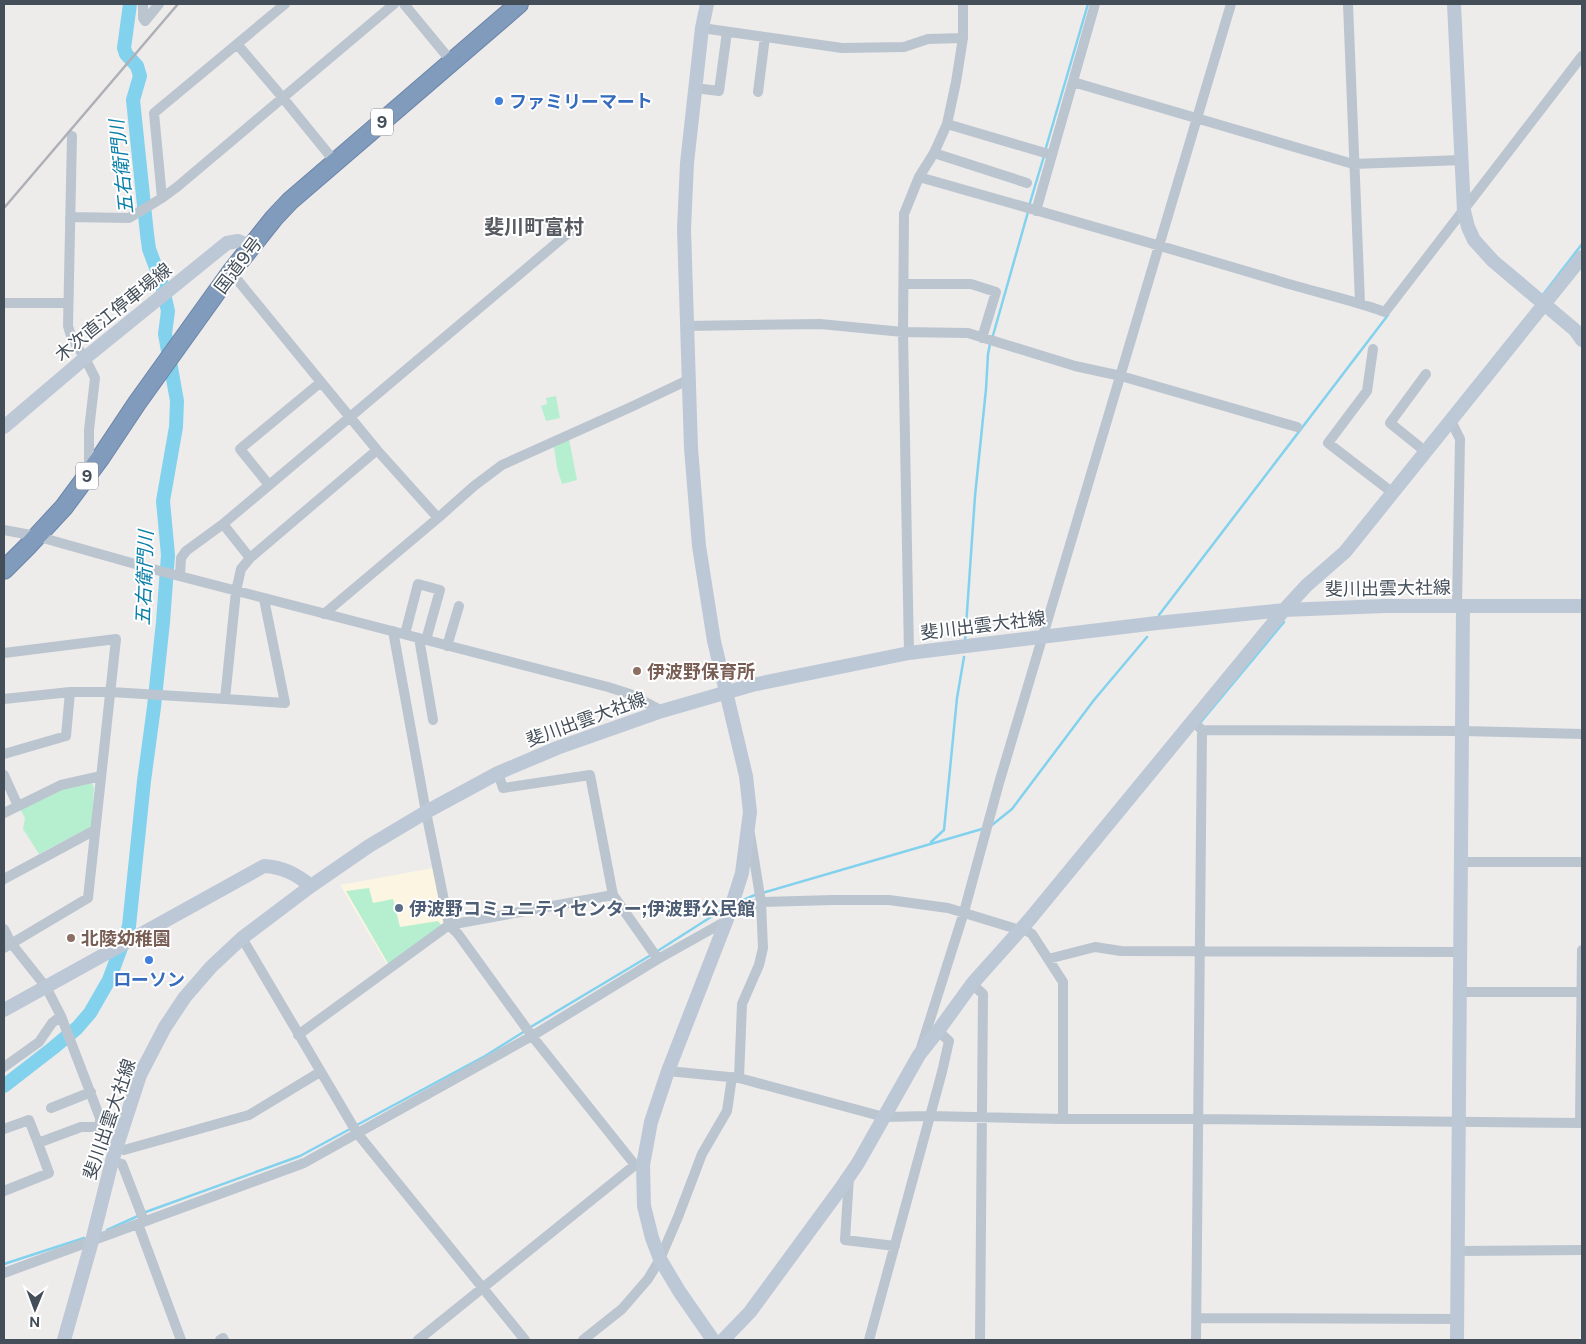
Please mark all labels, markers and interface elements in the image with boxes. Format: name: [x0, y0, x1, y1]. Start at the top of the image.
place label: ファミリーマート: [509, 91, 653, 112]
marker: ファミリーマート: [493, 95, 505, 107]
road number: 9: [371, 108, 393, 136]
water label: 五右衛門川: [105, 117, 137, 215]
district label: 斐川町富村: [484, 215, 584, 239]
street label: 国道9号: [210, 233, 266, 297]
street label: 木次直江停車場線: [50, 259, 176, 365]
road number: 9: [76, 462, 98, 490]
water label: 五右衛門川: [131, 528, 157, 626]
street label: 斐川出雲大社線: [1325, 576, 1451, 600]
street label: 斐川出雲大社線: [919, 607, 1047, 643]
place label: 伊波野保育所: [647, 661, 755, 682]
marker: 伊波野保育所: [631, 665, 643, 677]
street label: 斐川出雲大社線: [523, 688, 649, 750]
place label: 伊波野コミュニティセンター;伊波野公民館: [409, 898, 755, 919]
marker: 伊波野コミュニティセンター;伊波野公民館: [393, 902, 405, 914]
place label: 北陵幼稚園: [81, 928, 171, 949]
marker: 北陵幼稚園: [65, 932, 77, 944]
marker: ローソン: [143, 954, 155, 966]
place label: ローソン: [113, 969, 185, 990]
street label: 斐川出雲大社線: [79, 1056, 139, 1182]
north arrow: [10, 1284, 60, 1334]
text: N: [29, 1314, 40, 1330]

